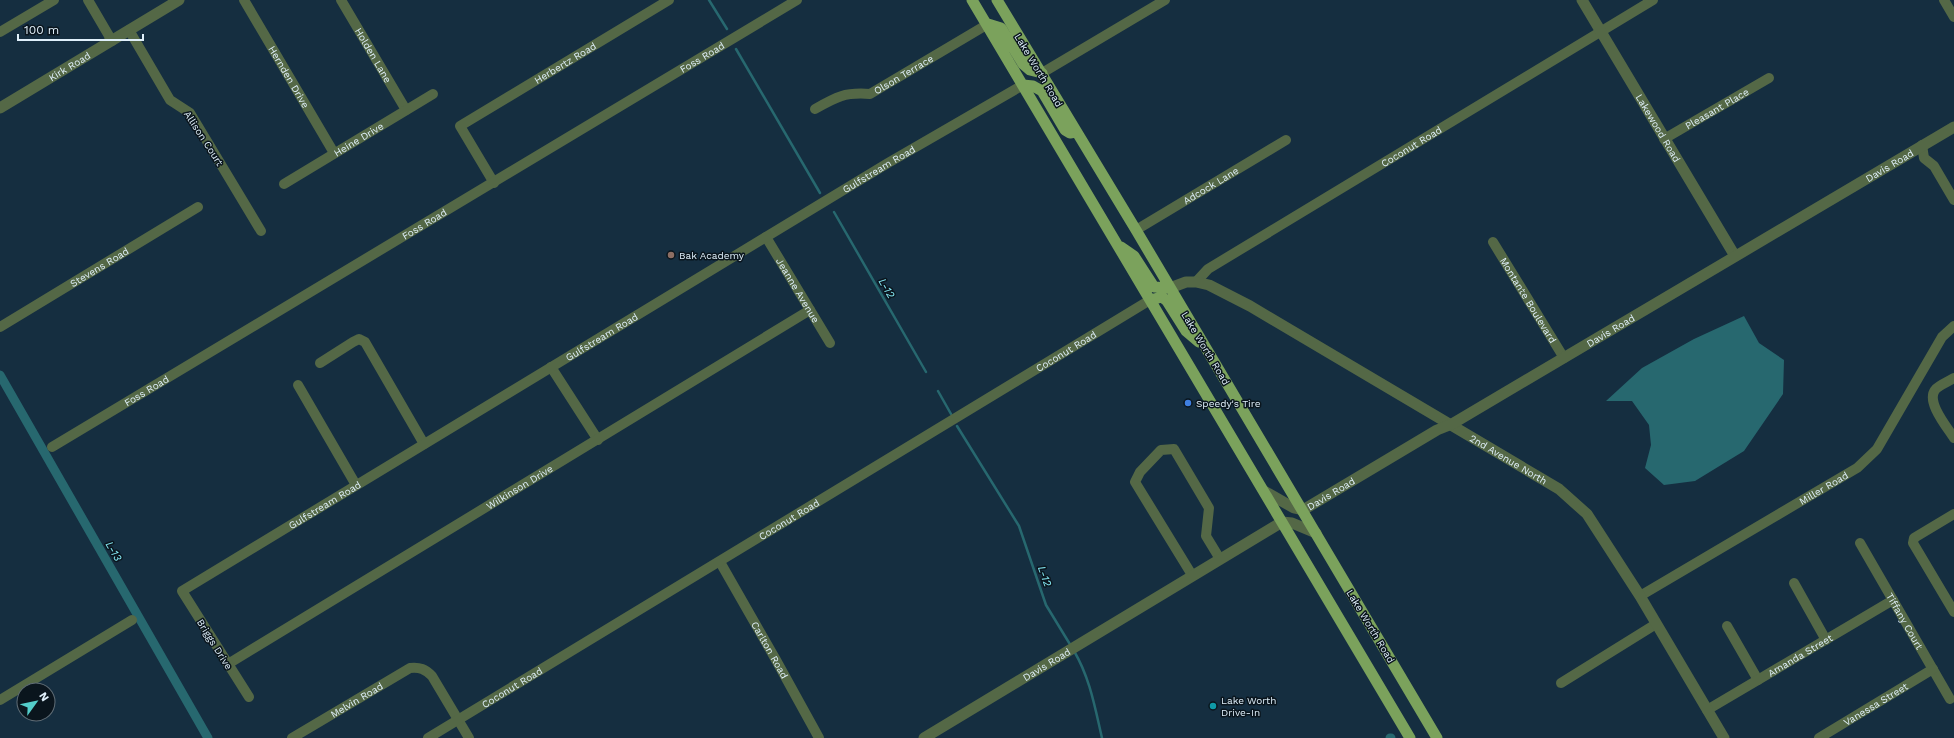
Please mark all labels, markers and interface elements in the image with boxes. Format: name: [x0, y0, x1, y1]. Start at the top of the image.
scale bar: [18, 16, 143, 42]
text: 100 m: [24, 23, 59, 37]
street label: Holden Lane: [353, 26, 394, 85]
street label: Lake Worth Road: [1012, 32, 1065, 109]
street label: Herbertz Road: [532, 40, 598, 86]
street label: Foss Road: [678, 40, 726, 75]
street label: Hernden Drive: [266, 44, 311, 110]
street label: Kirk Road: [47, 50, 92, 83]
street label: Olson Terrace: [872, 53, 935, 96]
street label: Pleasant Place: [1683, 86, 1751, 132]
street label: Lakewood Road: [1633, 92, 1683, 164]
street label: Allison Court: [182, 109, 226, 168]
street label: Heine Drive: [332, 120, 386, 159]
street label: Coconut Road: [1379, 124, 1444, 169]
street label: Gulfstream Road: [841, 143, 917, 195]
street label: Davis Road: [1864, 147, 1915, 184]
street label: Adcock Lane: [1181, 165, 1241, 206]
street label: Foss Road: [400, 207, 449, 242]
street label: Stevens Road: [68, 245, 131, 289]
marker: Bak Academy: [666, 250, 676, 260]
place label: Bak Academy: [679, 250, 745, 261]
street label: Montante Boulevard: [1498, 255, 1558, 345]
street label: Jeanne Avenue: [774, 256, 821, 325]
water label: L-12: [876, 276, 897, 301]
street label: Lake Worth Road: [1179, 310, 1232, 387]
street label: Gulfstream Road: [564, 311, 640, 363]
street label: Davis Road: [1585, 312, 1637, 349]
street label: Coconut Road: [1034, 329, 1098, 374]
street label: Foss Road: [122, 373, 171, 408]
marker: Speedy's Tire: [1183, 398, 1193, 408]
place label: Speedy's Tire: [1196, 398, 1261, 409]
street label: 2nd Avenue North: [1468, 432, 1549, 487]
street label: Wilkinson Drive: [484, 463, 555, 512]
street label: Miller Road: [1797, 470, 1850, 507]
street label: Davis Road: [1305, 475, 1357, 512]
street label: Gulfstream Road: [287, 479, 363, 531]
street label: Coconut Road: [757, 497, 821, 542]
water label: L-13: [103, 539, 124, 564]
water label: L-12: [1035, 564, 1054, 588]
street label: Lake Worth Road: [1344, 588, 1397, 665]
street label: Tiffany Court: [1884, 591, 1926, 652]
street label: Briggs Drive: [195, 617, 235, 672]
street label: Carlton Road: [749, 620, 790, 680]
street label: Amanda Street: [1766, 632, 1835, 679]
street label: Davis Road: [1021, 646, 1073, 683]
street label: Coconut Road: [480, 665, 544, 710]
street label: Melvin Road: [329, 680, 385, 720]
street label: Vanessa Street: [1842, 680, 1911, 728]
north arrow: [16, 682, 56, 722]
text: N: [36, 690, 52, 704]
place label: Lake Worth Drive-In: [1221, 695, 1277, 718]
marker: Lake Worth Drive-In: [1208, 701, 1218, 711]

